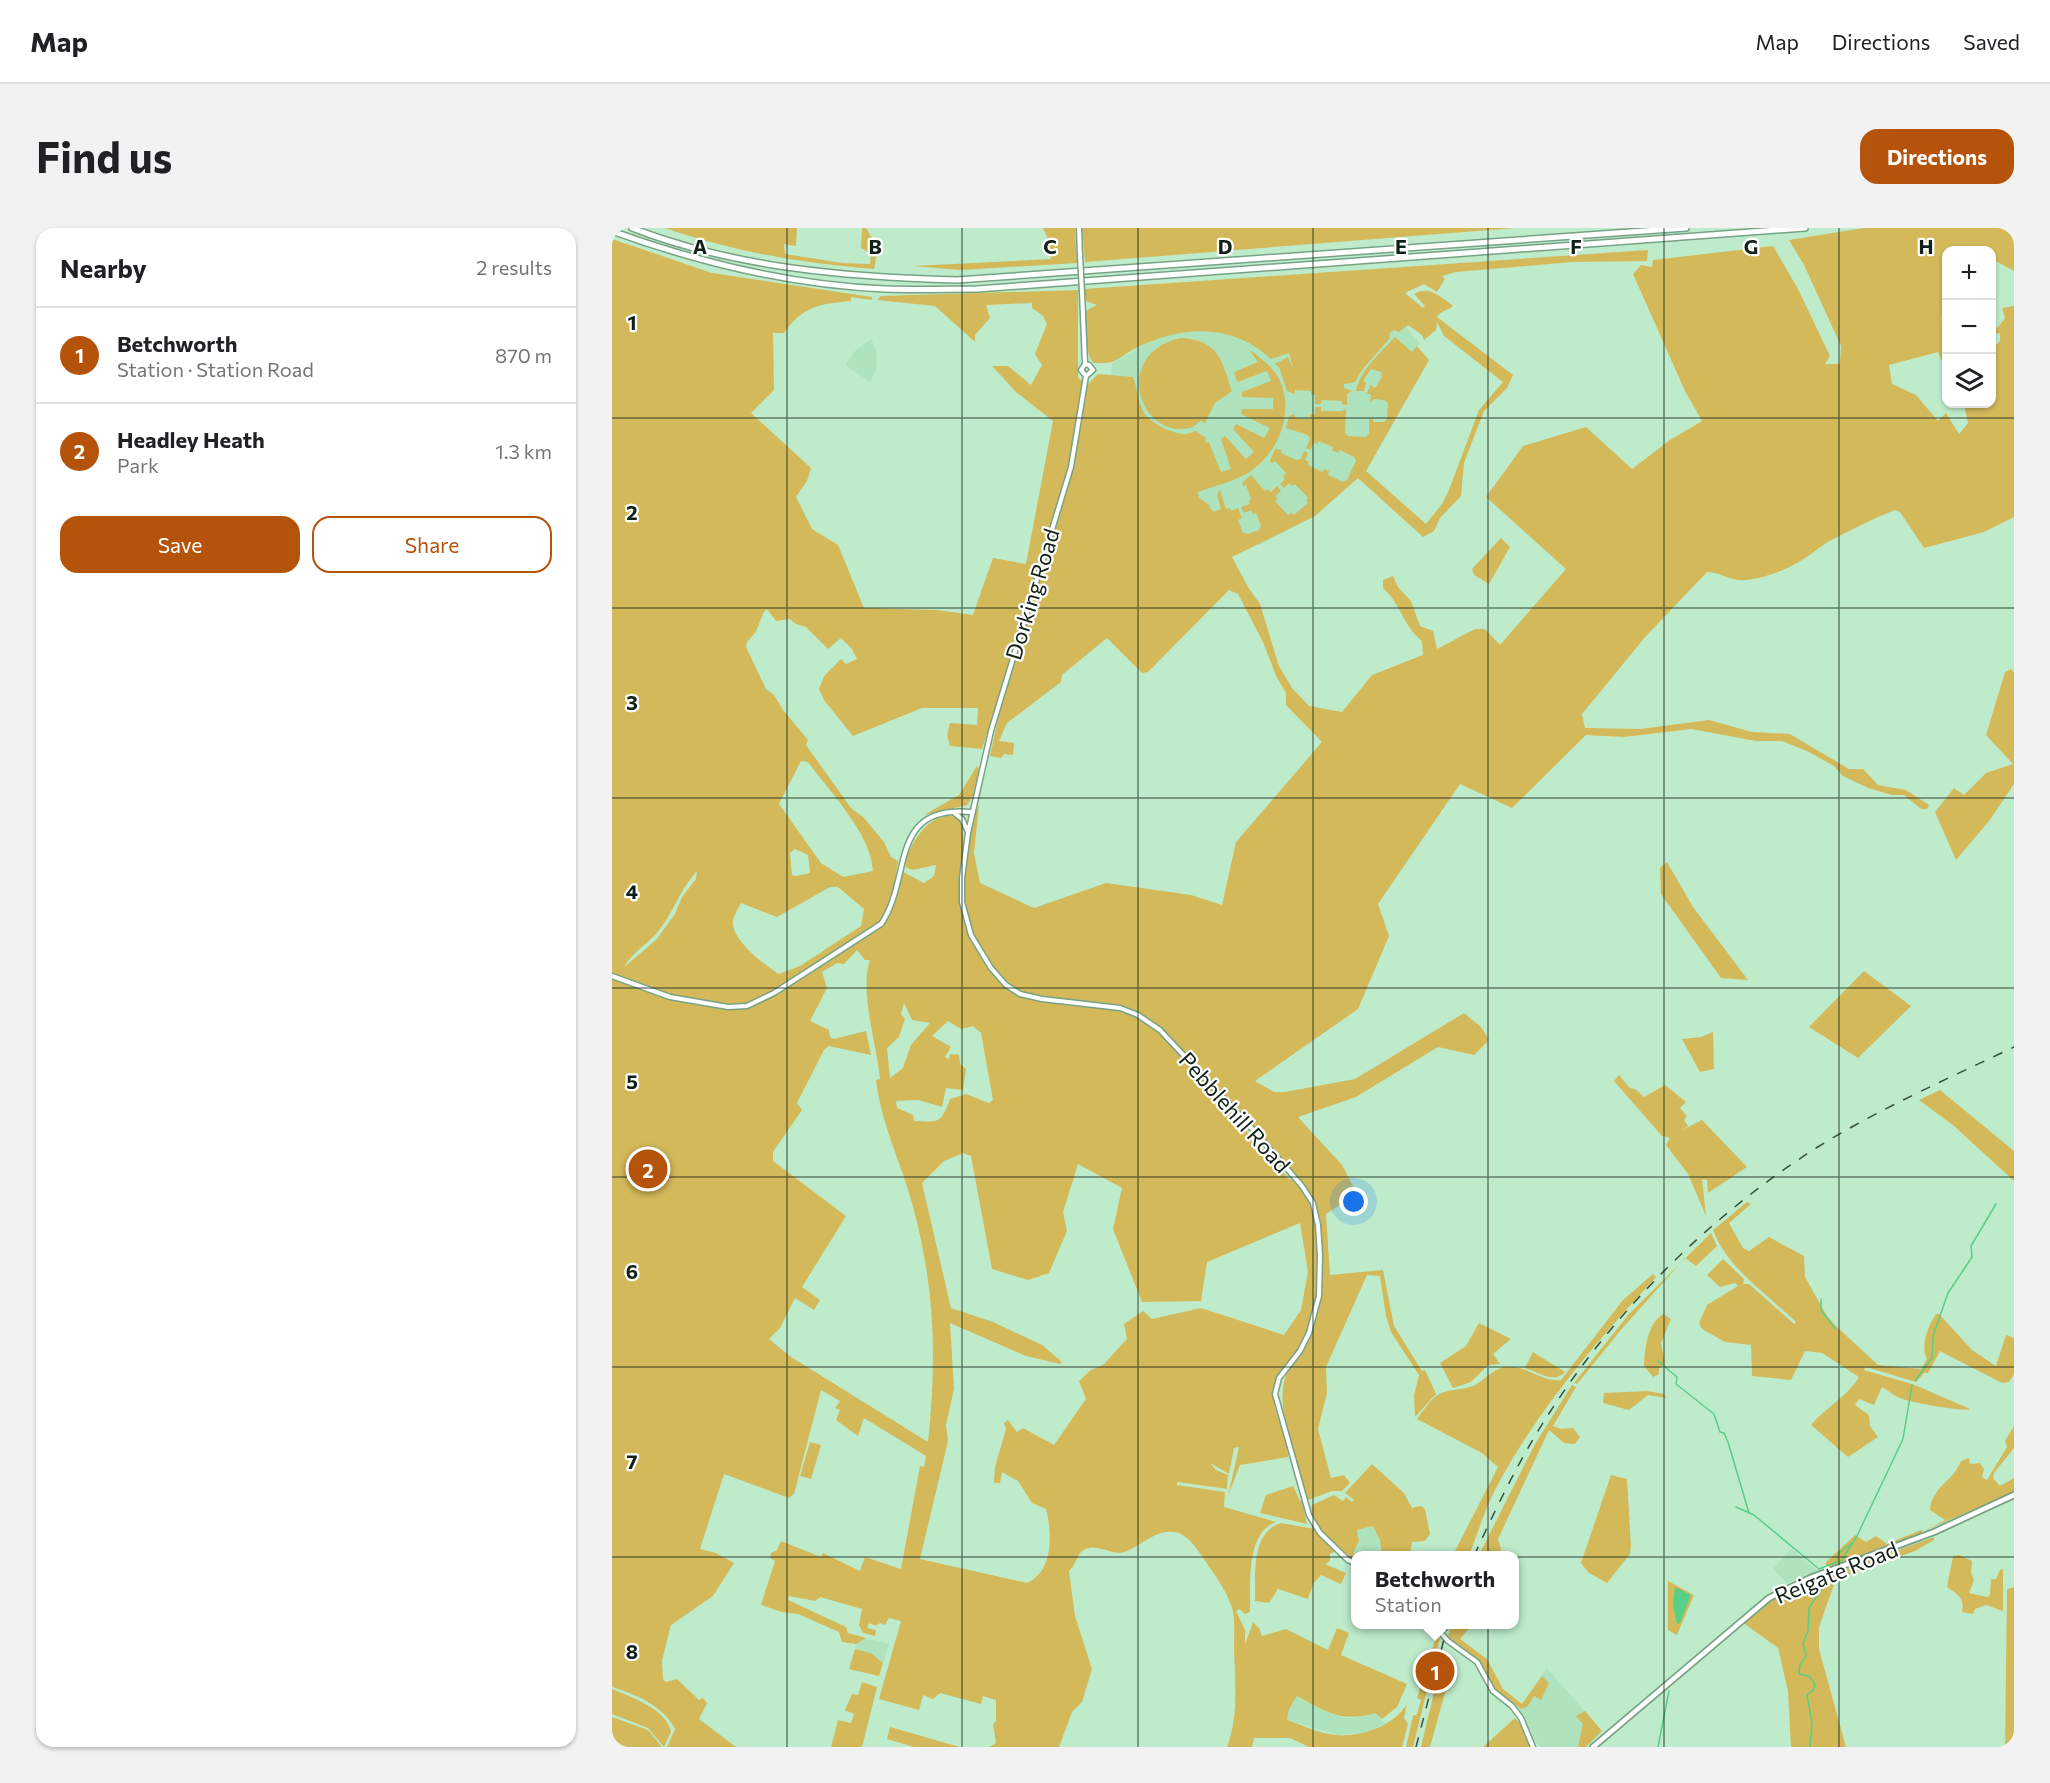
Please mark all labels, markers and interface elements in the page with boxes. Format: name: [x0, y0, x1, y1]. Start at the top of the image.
text: Map: [30, 24, 88, 58]
text: Map: [1756, 29, 1799, 54]
text: Directions: [1832, 29, 1930, 54]
text: Saved: [1963, 29, 2020, 54]
button: Directions: [1860, 129, 2014, 184]
text: Find us: [36, 130, 172, 182]
text: A: [693, 234, 707, 258]
text: B: [868, 234, 882, 258]
text: C: [1043, 234, 1057, 258]
text: D: [1218, 234, 1232, 258]
text: E: [1395, 234, 1407, 258]
text: F: [1570, 234, 1582, 258]
text: G: [1744, 234, 1758, 258]
text: H: [1919, 234, 1934, 258]
map controls: [1942, 246, 1996, 408]
button: +: [1942, 246, 1996, 300]
text: Nearby: [60, 252, 147, 283]
text: 2 results: [476, 255, 552, 279]
button: −: [1942, 300, 1996, 354]
text: 1: [627, 310, 637, 334]
text: Betchworth: [117, 330, 237, 357]
text: 1: [75, 343, 84, 367]
text: 870 m: [495, 343, 552, 367]
button: layers: [1942, 354, 1996, 408]
text: Station · Station Road: [117, 357, 314, 381]
text: Headley Heath: [117, 426, 265, 453]
text: 2: [74, 439, 85, 463]
text: 1.3 km: [495, 439, 552, 463]
text: Park: [117, 453, 159, 477]
text: 2: [626, 500, 638, 524]
button: Save: [60, 516, 300, 573]
button: Share: [312, 516, 552, 573]
street label: Dorking Road: [999, 525, 1065, 663]
text: 3: [626, 690, 638, 714]
text: 4: [626, 879, 638, 903]
street label: Pebblehill Road: [1174, 1046, 1296, 1178]
text: 5: [626, 1069, 638, 1093]
pin: 2: [628, 1146, 668, 1192]
your location: [1339, 1187, 1368, 1216]
text: 6: [626, 1259, 638, 1283]
text: 7: [627, 1449, 638, 1473]
street label: Reigate Road: [1770, 1535, 1902, 1609]
popup: [1351, 1551, 1519, 1629]
text: Betchworth: [1375, 1565, 1495, 1592]
text: Station: [1375, 1592, 1442, 1616]
text: 8: [626, 1639, 638, 1663]
pin: 1: [1416, 1648, 1454, 1694]

